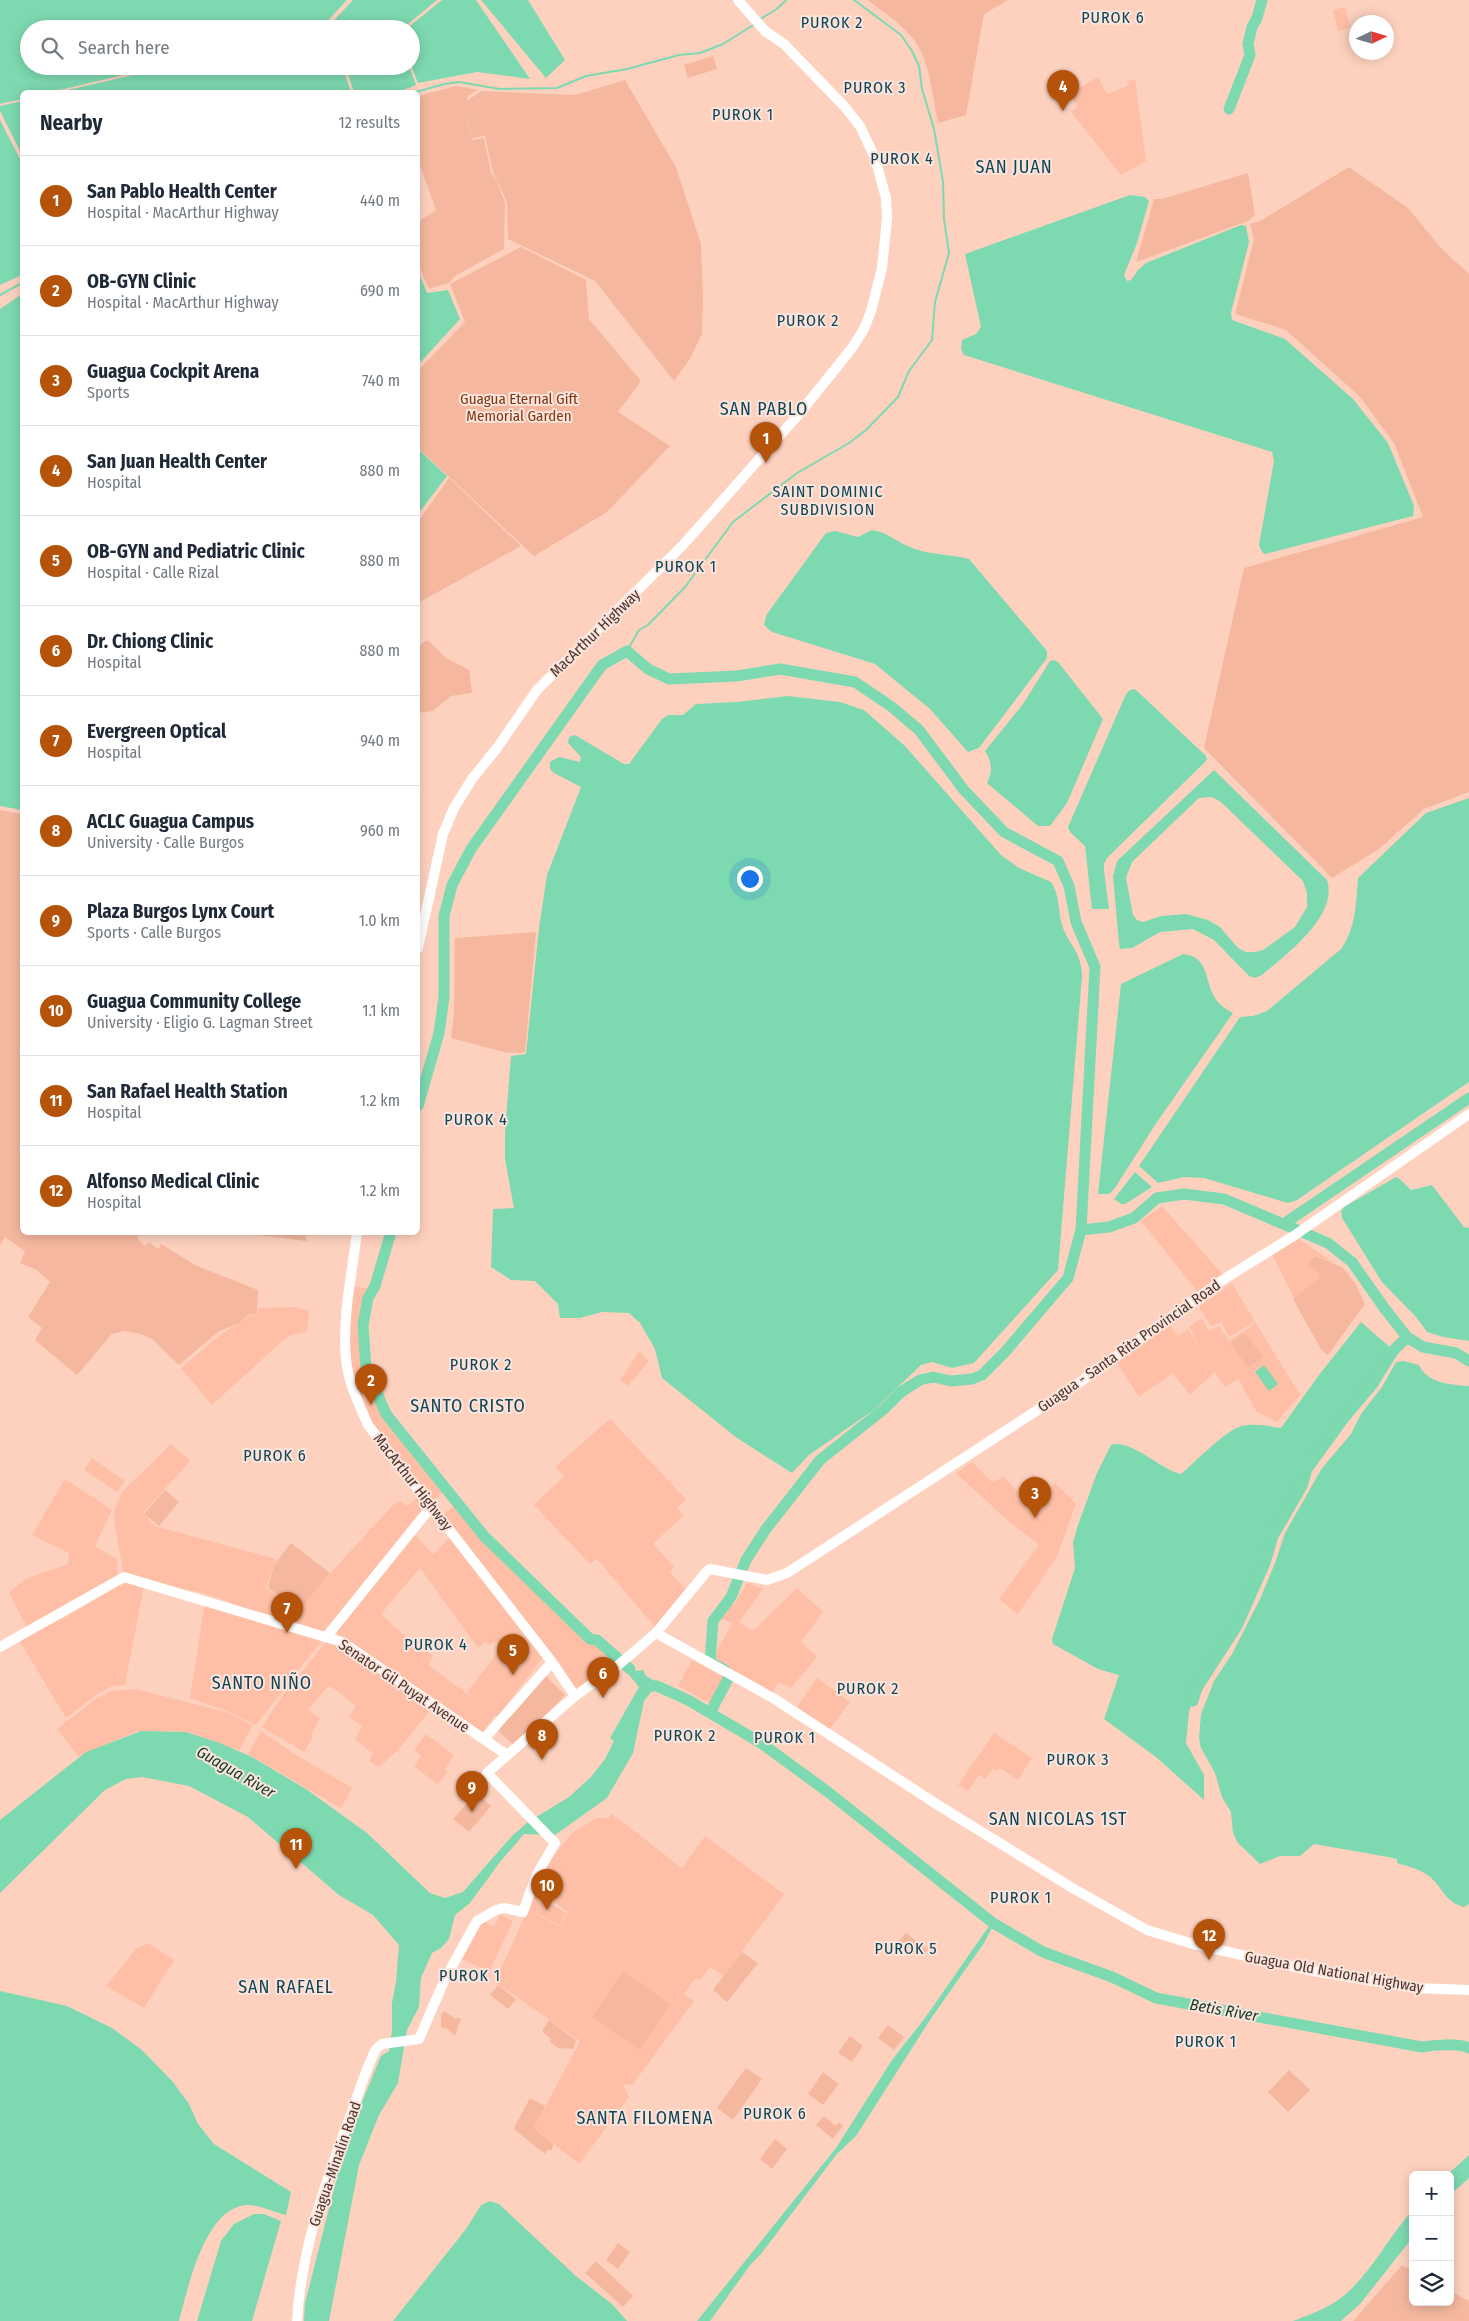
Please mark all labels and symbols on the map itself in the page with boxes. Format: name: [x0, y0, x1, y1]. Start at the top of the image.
district label: PUROK 6: [1081, 8, 1145, 27]
district label: PUROK 2: [801, 13, 863, 32]
north arrow: [1349, 15, 1394, 60]
pin: 4: [1047, 70, 1079, 111]
district label: PUROK 3: [844, 78, 906, 97]
district label: PUROK 1: [712, 105, 774, 124]
district label: PUROK 4: [870, 149, 934, 168]
district label: SAN JUAN: [975, 156, 1053, 178]
district label: PUROK 2: [777, 311, 839, 330]
park label: Guagua Eternal Gift Memorial Garden: [460, 390, 578, 425]
district label: SAN PABLO: [720, 398, 808, 420]
pin: 1: [750, 422, 782, 463]
district label: SAINT DOMINIC SUBDIVISION: [772, 482, 884, 519]
district label: PUROK 1: [655, 557, 717, 576]
street label: MacArthur Highway: [546, 585, 644, 681]
your location: [737, 866, 763, 892]
district label: PUROK 4: [444, 1110, 508, 1129]
street label: Guagua - Santa Rita Provincial Road: [1034, 1276, 1224, 1416]
district label: PUROK 2: [450, 1355, 512, 1374]
pin: 2: [355, 1364, 387, 1405]
district label: SANTO CRISTO: [410, 1395, 526, 1417]
street label: MacArthur Highway: [370, 1430, 457, 1534]
district label: PUROK 6: [243, 1446, 307, 1465]
pin: 3: [1019, 1477, 1051, 1518]
pin: 7: [271, 1592, 303, 1633]
pin: 5: [497, 1634, 529, 1675]
street label: Senator Gil Puyat Avenue: [335, 1635, 473, 1737]
district label: PUROK 4: [404, 1635, 468, 1654]
pin: 6: [587, 1657, 619, 1698]
district label: SANTO NIÑO: [212, 1672, 312, 1694]
district label: PUROK 2: [837, 1679, 899, 1698]
pin: 8: [526, 1719, 558, 1760]
district label: PUROK 2: [654, 1726, 716, 1745]
district label: PUROK 1: [754, 1728, 816, 1747]
water label: Guagua River: [193, 1742, 279, 1802]
district label: PUROK 3: [1047, 1750, 1109, 1769]
pin: 9: [456, 1771, 488, 1812]
district label: SAN NICOLAS 1ST: [989, 1808, 1127, 1830]
pin: 11: [280, 1828, 312, 1869]
pin: 10: [531, 1869, 563, 1910]
district label: PUROK 1: [990, 1888, 1052, 1907]
pin: 12: [1193, 1919, 1225, 1960]
district label: PUROK 5: [875, 1939, 937, 1958]
street label: Guagua Old National Highway: [1243, 1947, 1425, 1997]
district label: PUROK 1: [439, 1966, 501, 1985]
district label: SAN RAFAEL: [238, 1976, 334, 1998]
water label: Betis River: [1188, 1995, 1260, 2025]
district label: PUROK 1: [1175, 2032, 1237, 2051]
street label: Guagua-Minalin Road: [305, 2099, 365, 2229]
district label: PUROK 6: [743, 2104, 807, 2123]
district label: SANTA FILOMENA: [577, 2107, 713, 2129]

